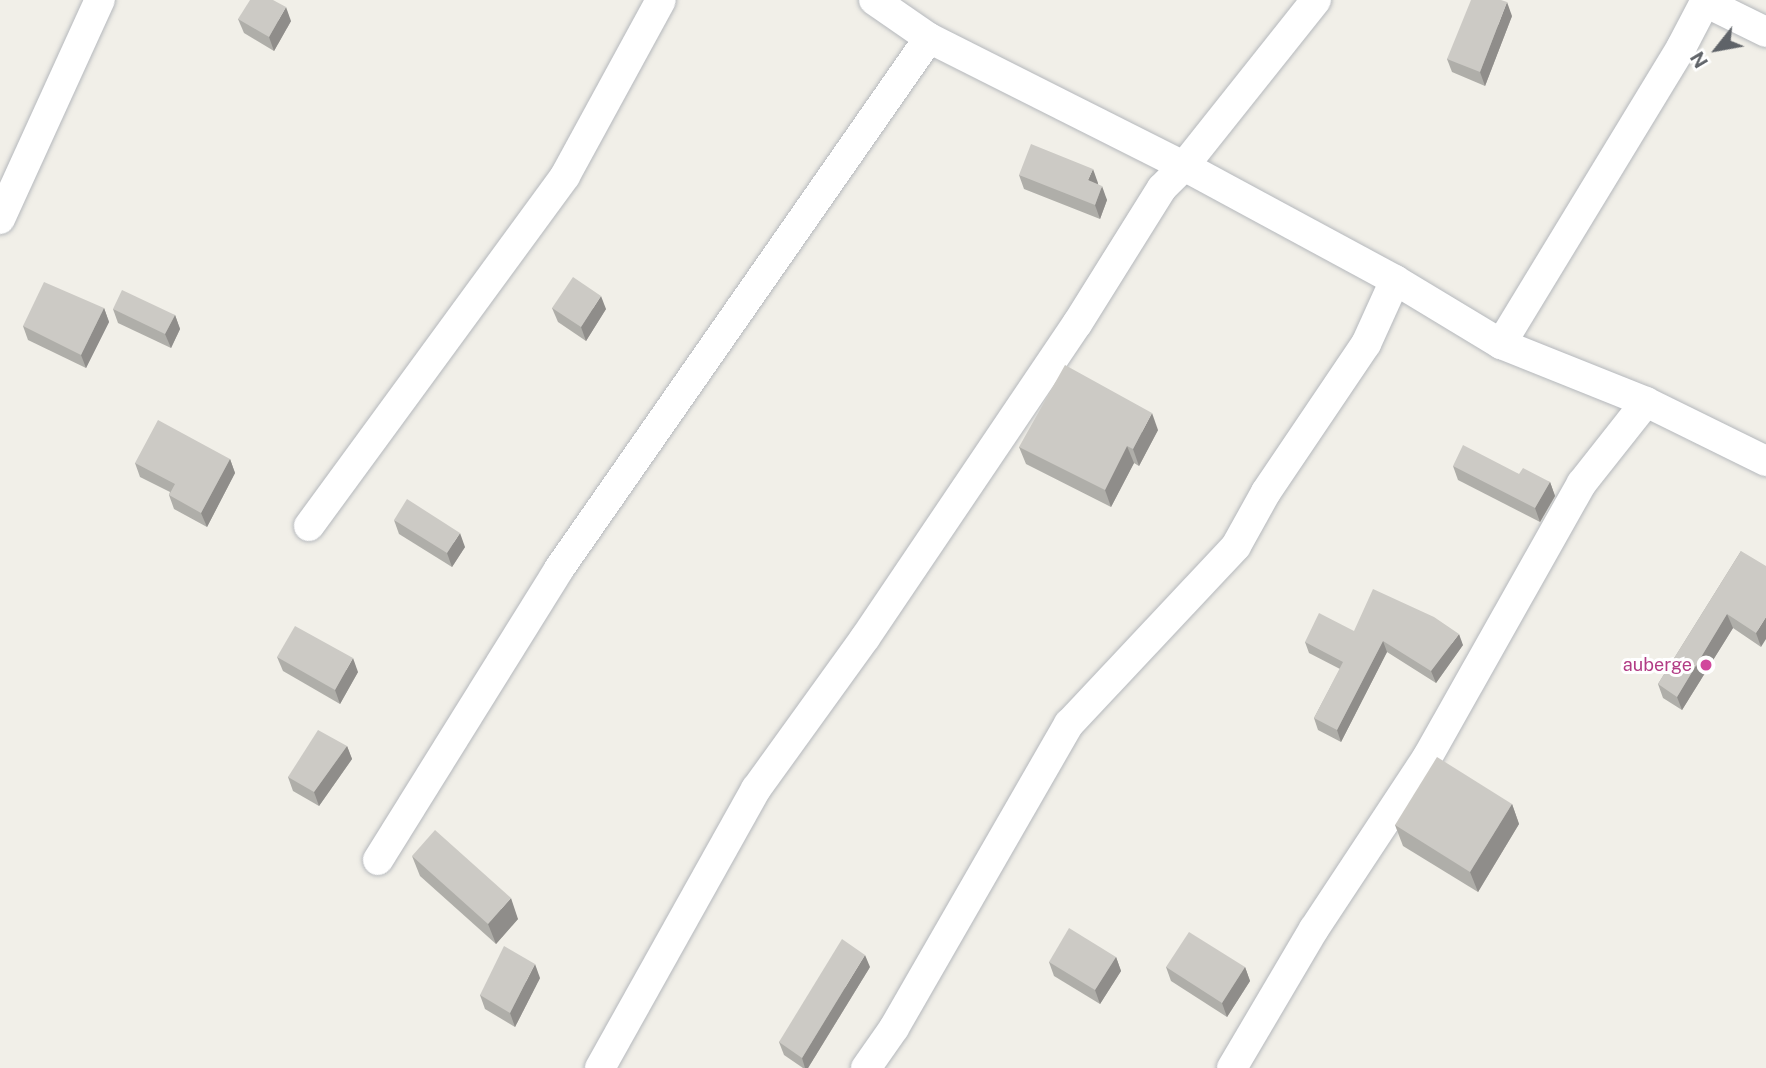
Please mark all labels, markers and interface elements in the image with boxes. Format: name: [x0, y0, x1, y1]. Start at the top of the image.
north arrow: [1682, 14, 1752, 84]
text: N: [1686, 48, 1712, 72]
place label: auberge: [1623, 654, 1692, 676]
marker: auberge: [1698, 657, 1714, 673]

